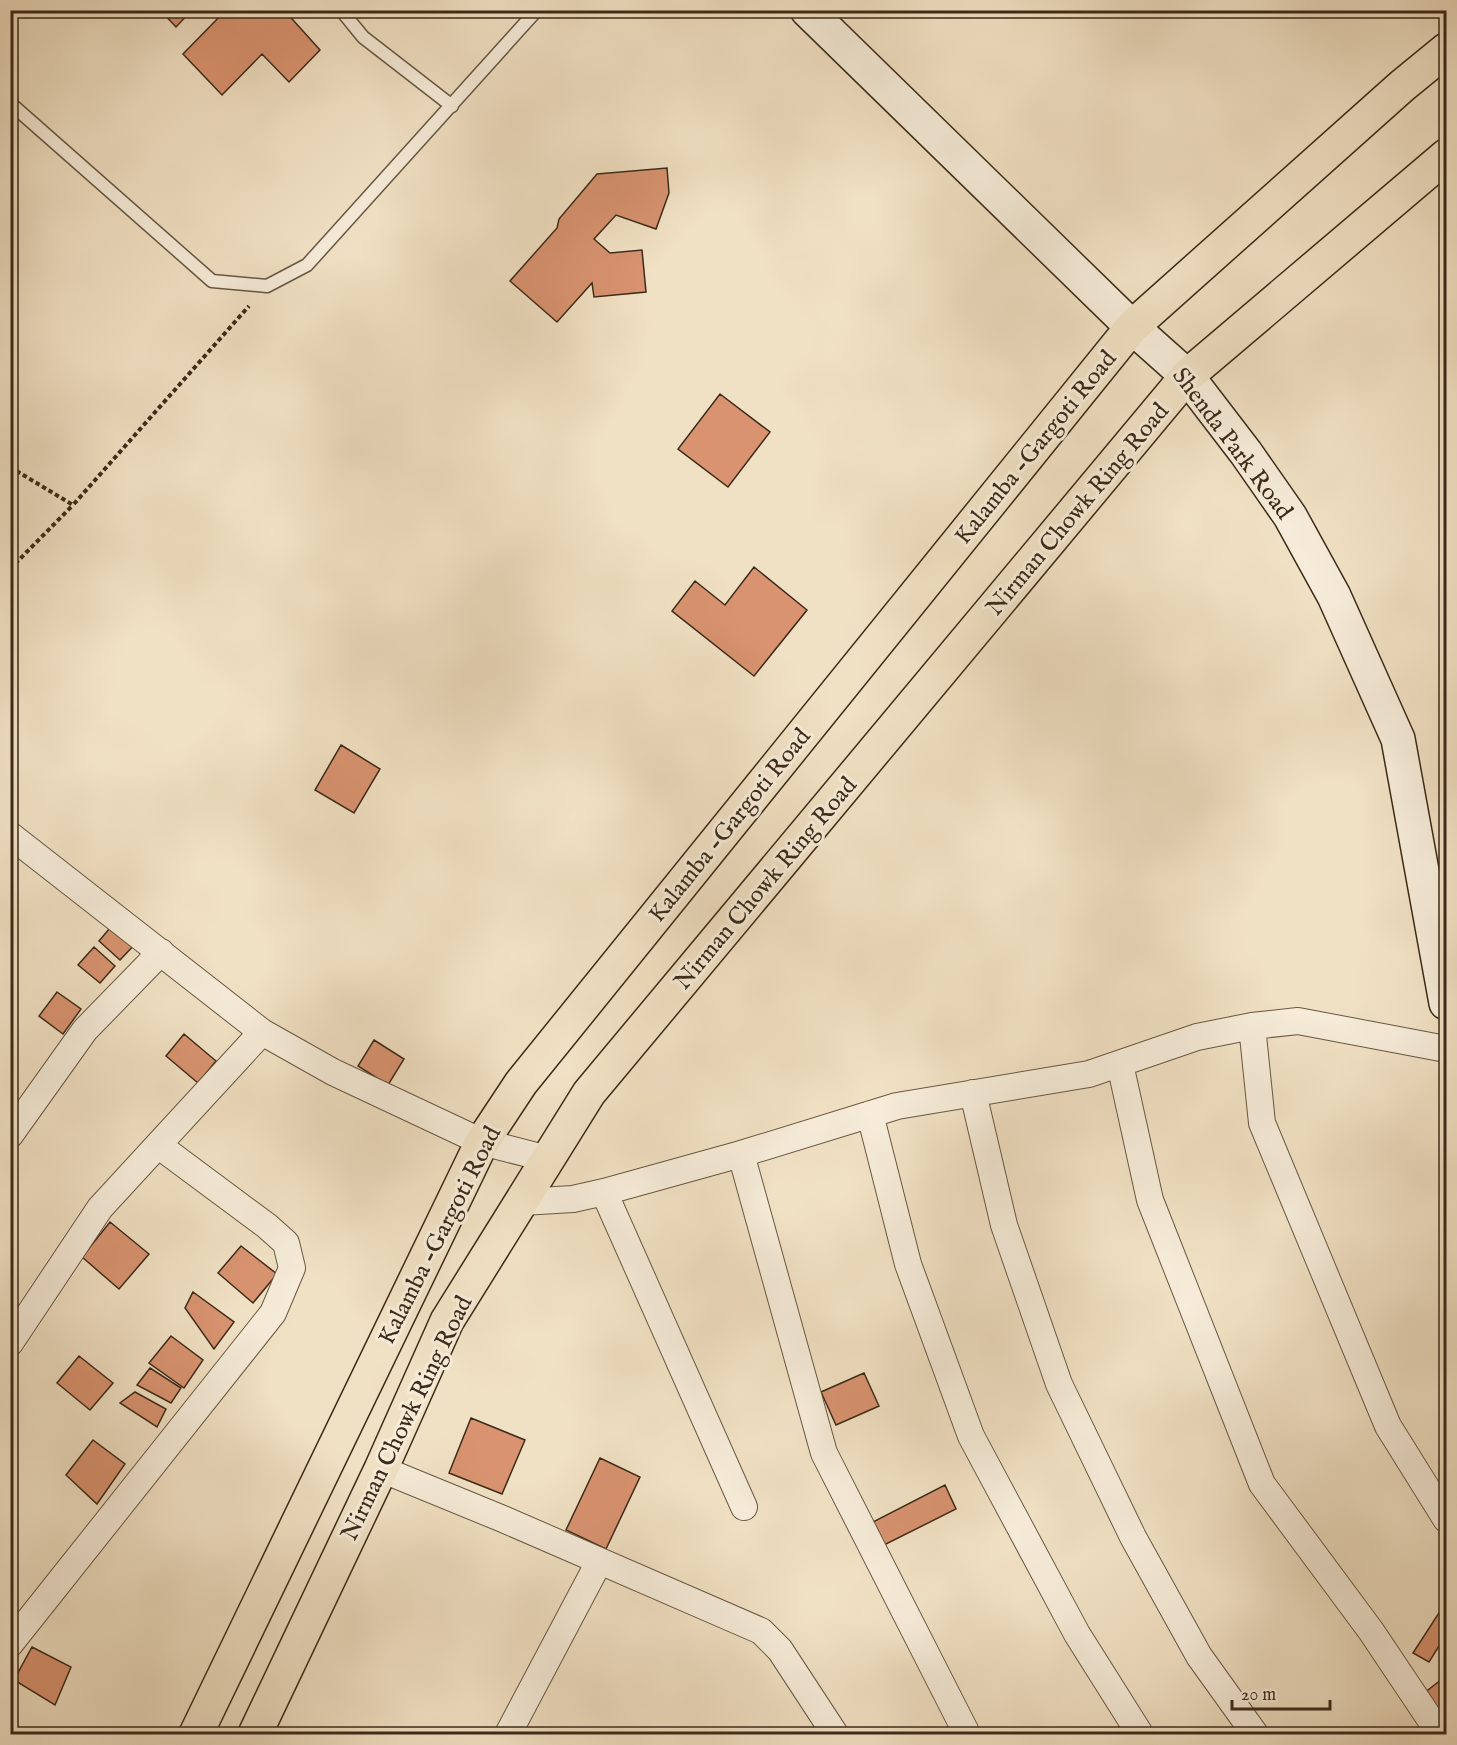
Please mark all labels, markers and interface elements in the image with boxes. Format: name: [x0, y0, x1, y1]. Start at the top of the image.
street label: Kalamba -Gargoti Road: [948, 344, 1124, 551]
street label: Shenda Park Road: [1165, 362, 1299, 526]
street label: Nirman Chowk Ring Road: [980, 397, 1177, 623]
street label: Kalamba -Gargoti Road: [642, 722, 818, 929]
street label: Nirman Chowk Ring Road: [668, 771, 865, 997]
street label: Kalamba -Gargoti Road: [372, 1121, 509, 1350]
street label: Nirman Chowk Ring Road: [335, 1291, 480, 1546]
scale bar: [1232, 1673, 1330, 1711]
text: 20 m: [1241, 1684, 1276, 1707]

